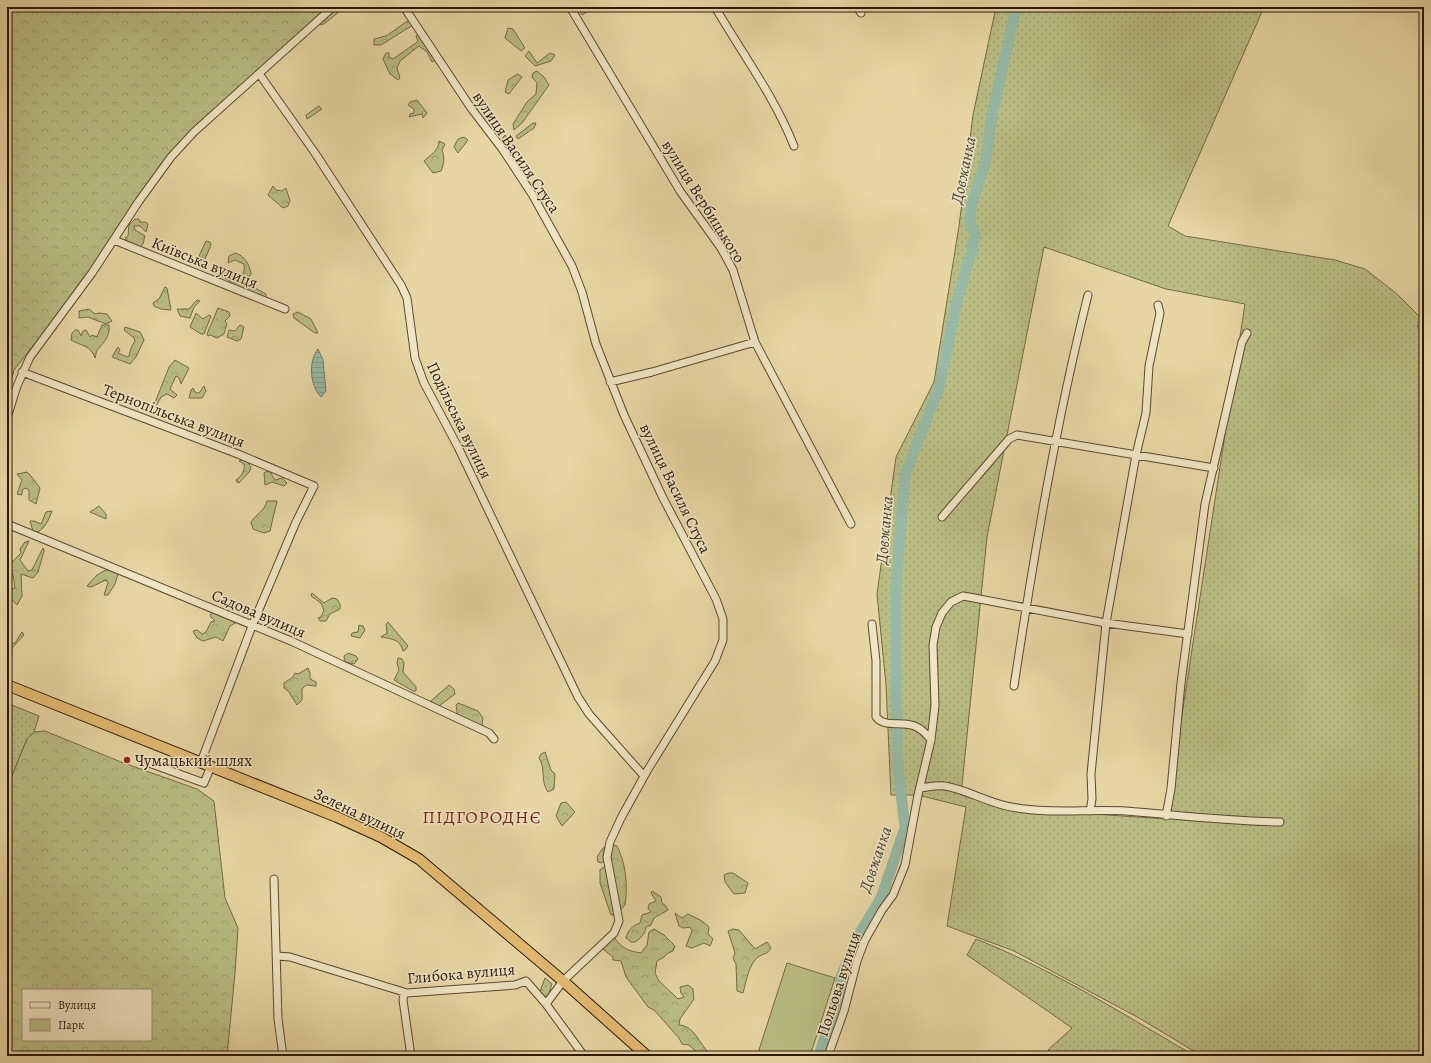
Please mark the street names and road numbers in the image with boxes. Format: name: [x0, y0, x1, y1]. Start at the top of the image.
street label: вулиця Василя Стуса: [467, 87, 565, 218]
street label: вулиця Вербицького: [656, 136, 750, 267]
street label: Київська вулиця: [148, 232, 261, 294]
street label: Подільська вулиця: [421, 358, 497, 483]
street label: Тернопільська вулиця: [99, 379, 248, 453]
street label: вулиця Василя Стуса: [634, 420, 716, 558]
street label: Садова вулиця: [208, 584, 309, 644]
street label: Зелена вулиця: [310, 783, 410, 845]
street label: Польова вулиця: [812, 929, 866, 1040]
street label: Глибока вулиця: [406, 958, 516, 990]

